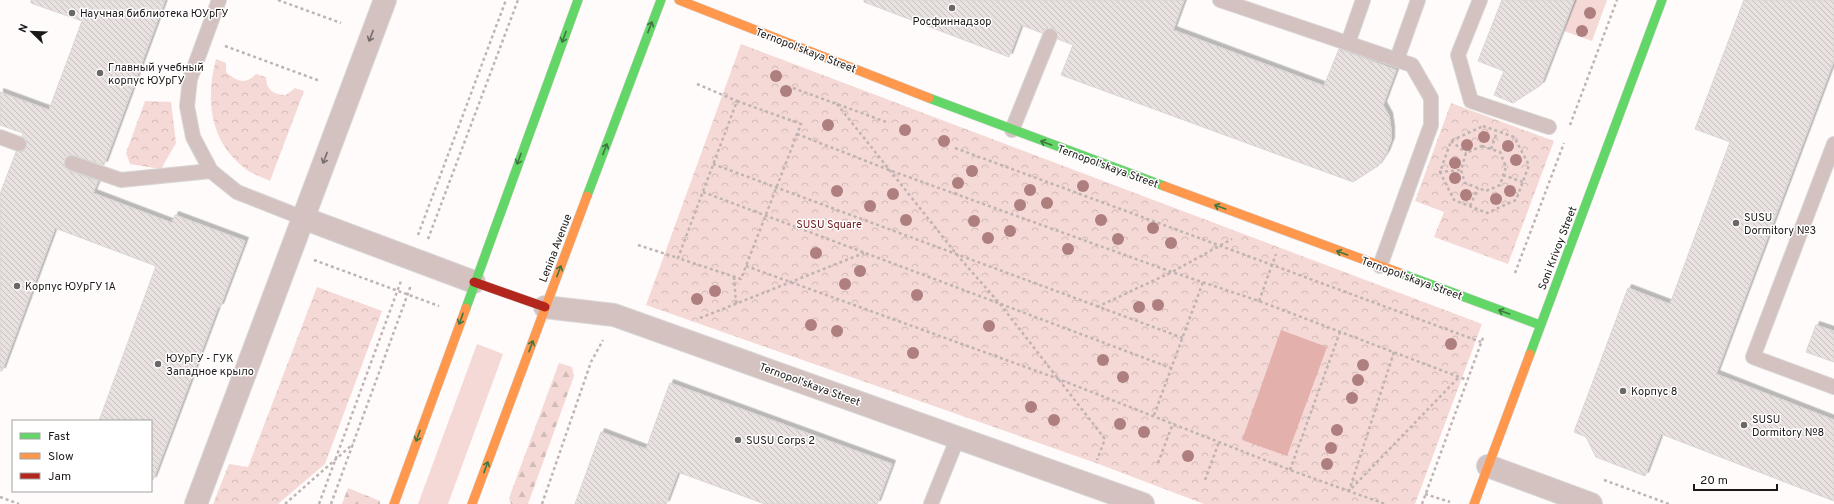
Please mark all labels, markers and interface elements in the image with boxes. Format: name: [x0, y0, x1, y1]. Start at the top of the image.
marker: Росфиннадзор: [947, 3, 957, 13]
place label: Научная библиотека ЮУрГУ: [80, 7, 229, 21]
marker: Научная библиотека ЮУрГУ: [67, 8, 77, 18]
north arrow: [12, 12, 52, 52]
place label: Росфиннадзор: [912, 15, 992, 29]
text: N: [16, 22, 32, 35]
one-way arrow: [647, 22, 655, 34]
street label: Ternopol'skaya Street: [753, 25, 858, 77]
one-way arrow: [367, 30, 375, 42]
one-way arrow: [560, 30, 568, 42]
place label: Главный учебный корпус ЮУрГУ: [108, 61, 204, 88]
marker: Главный учебный корпус ЮУрГУ: [95, 68, 105, 78]
one-way arrow: [1039, 139, 1052, 146]
street label: Ternopol'skaya Street: [1055, 142, 1160, 192]
one-way arrow: [601, 144, 609, 156]
one-way arrow: [321, 152, 329, 164]
one-way arrow: [515, 152, 523, 164]
one-way arrow: [1214, 203, 1227, 210]
street label: Soni Krivoy Street: [1536, 204, 1580, 292]
place label: SUSU Dormitory №3: [1744, 211, 1816, 238]
street label: Lenina Avenue: [536, 212, 575, 285]
park label: SUSU Square: [796, 218, 862, 232]
marker: SUSU Dormitory №3: [1731, 218, 1741, 228]
one-way arrow: [1337, 248, 1349, 256]
street label: Ternopol'skaya Street: [1359, 254, 1464, 304]
one-way arrow: [555, 265, 563, 277]
place label: Корпус ЮУрГУ 1А: [25, 280, 116, 294]
marker: Корпус ЮУрГУ 1А: [12, 281, 22, 291]
one-way arrow: [1498, 307, 1510, 315]
one-way arrow: [456, 312, 464, 324]
one-way arrow: [528, 340, 536, 352]
place label: ЮУрГУ - ГУК Западное крыло: [166, 352, 254, 379]
marker: ЮУрГУ - ГУК Западное крыло: [153, 359, 163, 369]
street label: Ternopol'skaya Street: [757, 360, 862, 410]
place label: Корпус 8: [1631, 385, 1678, 399]
marker: Корпус 8: [1618, 386, 1628, 396]
place label: SUSU Dormitory №8: [1752, 413, 1824, 440]
legend: [12, 420, 152, 492]
marker: SUSU Dormitory №8: [1739, 420, 1749, 430]
text: Fast: [48, 429, 70, 445]
one-way arrow: [414, 429, 422, 441]
place label: SUSU Corps 2: [746, 434, 815, 448]
marker: SUSU Corps 2: [733, 435, 743, 445]
text: Slow: [48, 449, 74, 465]
one-way arrow: [483, 461, 490, 474]
scale bar: [1694, 466, 1777, 492]
text: Jam: [48, 469, 71, 485]
text: 20 m: [1700, 473, 1728, 489]

